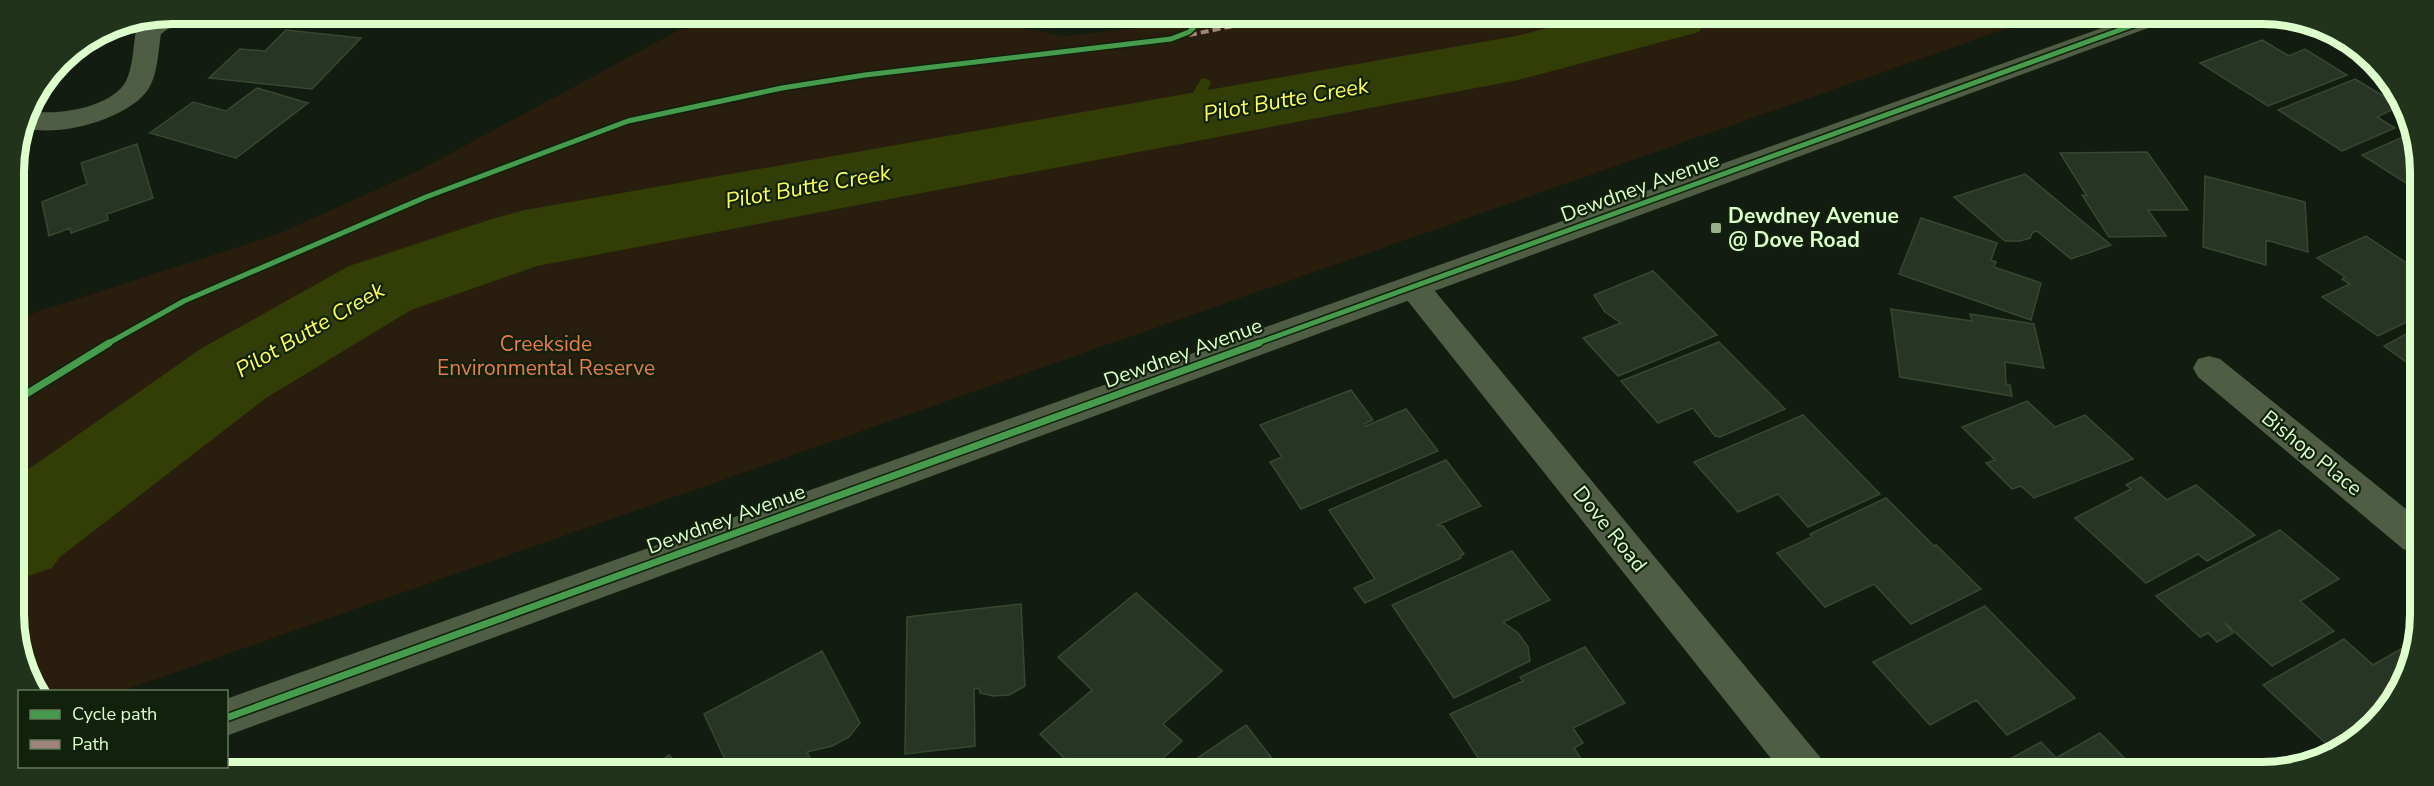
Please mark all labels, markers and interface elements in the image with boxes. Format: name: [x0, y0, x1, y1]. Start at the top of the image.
water label: Pilot Butte Creek: [1201, 71, 1372, 129]
street label: Dewdney Avenue: [1557, 145, 1723, 229]
water label: Pilot Butte Creek: [723, 158, 894, 216]
place label: Dewdney Avenue @ Dove Road: [1728, 202, 1899, 254]
marker: Dewdney Avenue @ Dove Road: [1709, 221, 1723, 235]
water label: Pilot Butte Creek: [230, 275, 391, 385]
street label: Dewdney Avenue: [1100, 311, 1266, 395]
park label: Creekside Environmental Reserve: [437, 330, 655, 382]
street label: Bishop Place: [2256, 404, 2368, 502]
street label: Dewdney Avenue: [643, 477, 809, 561]
street label: Dove Road: [1567, 480, 1653, 578]
legend: [18, 690, 228, 768]
text: Cycle path: [72, 702, 157, 726]
text: Path: [72, 732, 109, 756]

